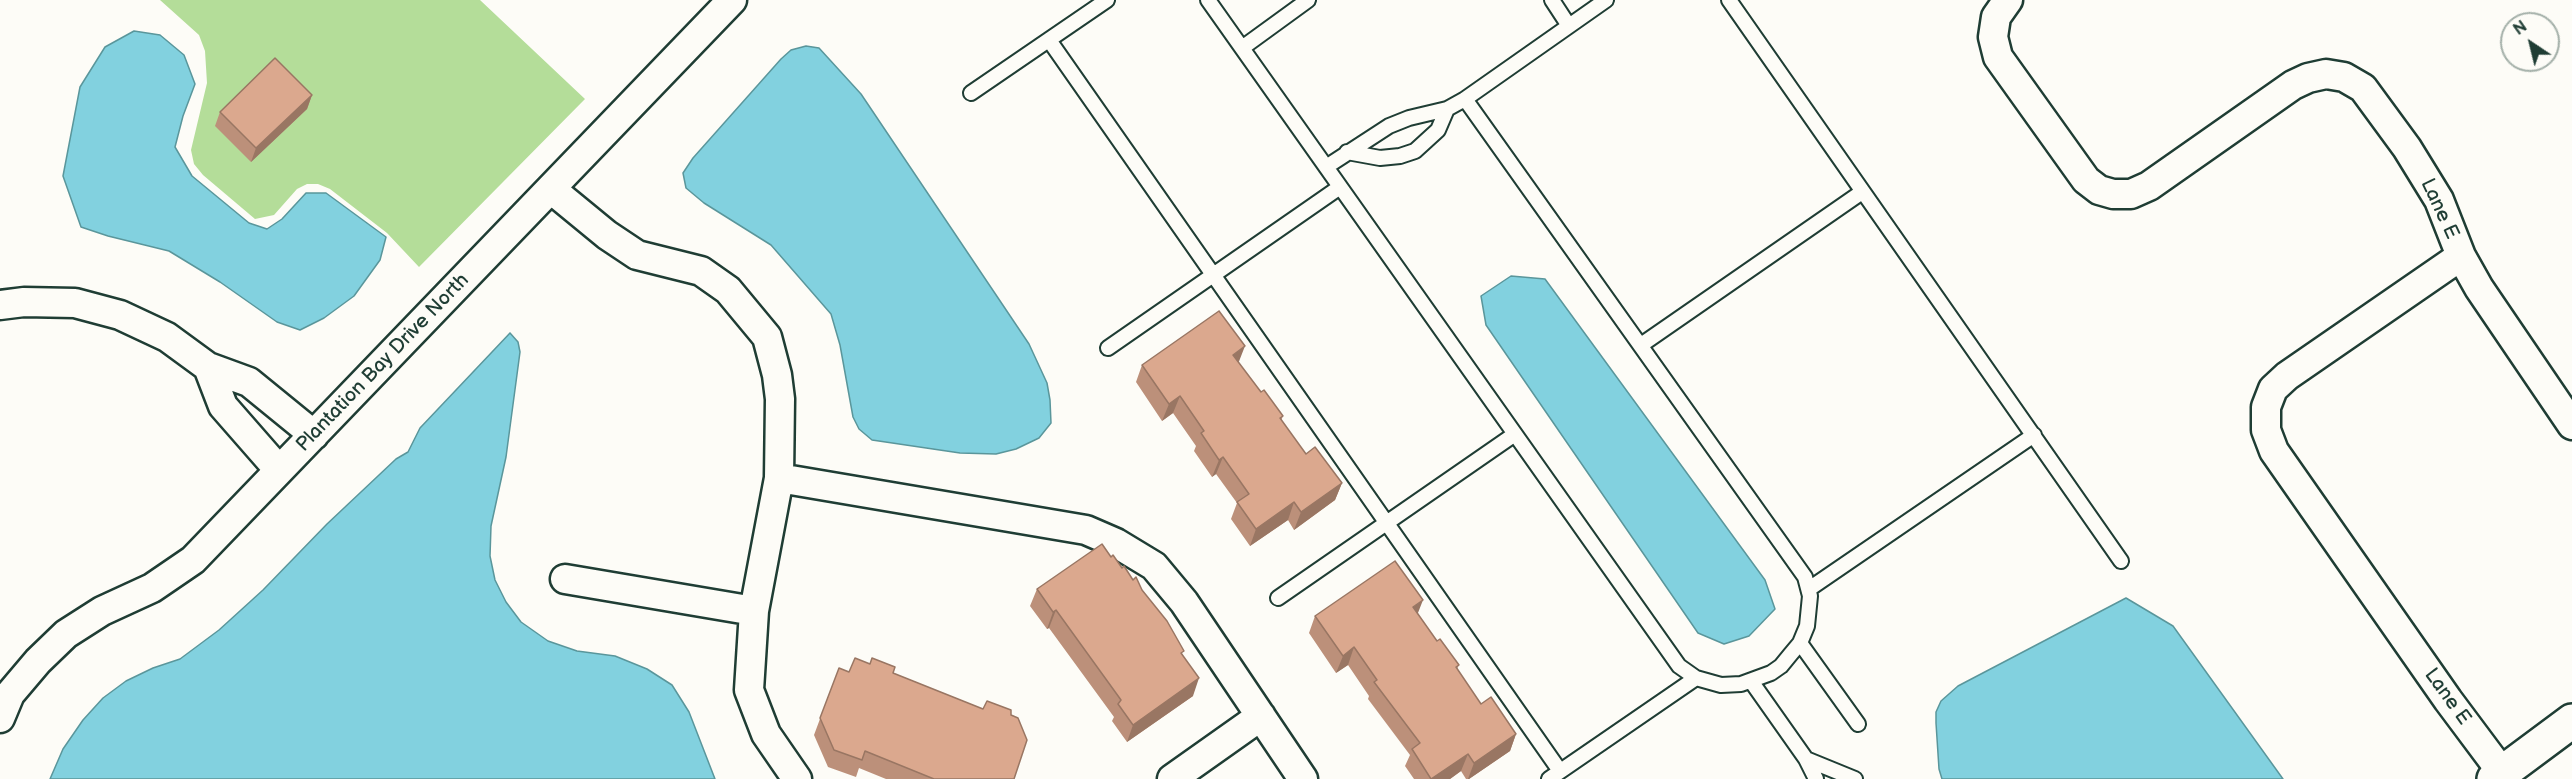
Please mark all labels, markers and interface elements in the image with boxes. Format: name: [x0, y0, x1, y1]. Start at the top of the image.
north arrow: [2500, 12, 2560, 72]
text: N: [2510, 17, 2531, 40]
street label: Lane E: [2415, 175, 2463, 243]
street label: Plantation Bay Drive North: [292, 269, 474, 457]
street label: Lane E: [2419, 664, 2475, 730]

